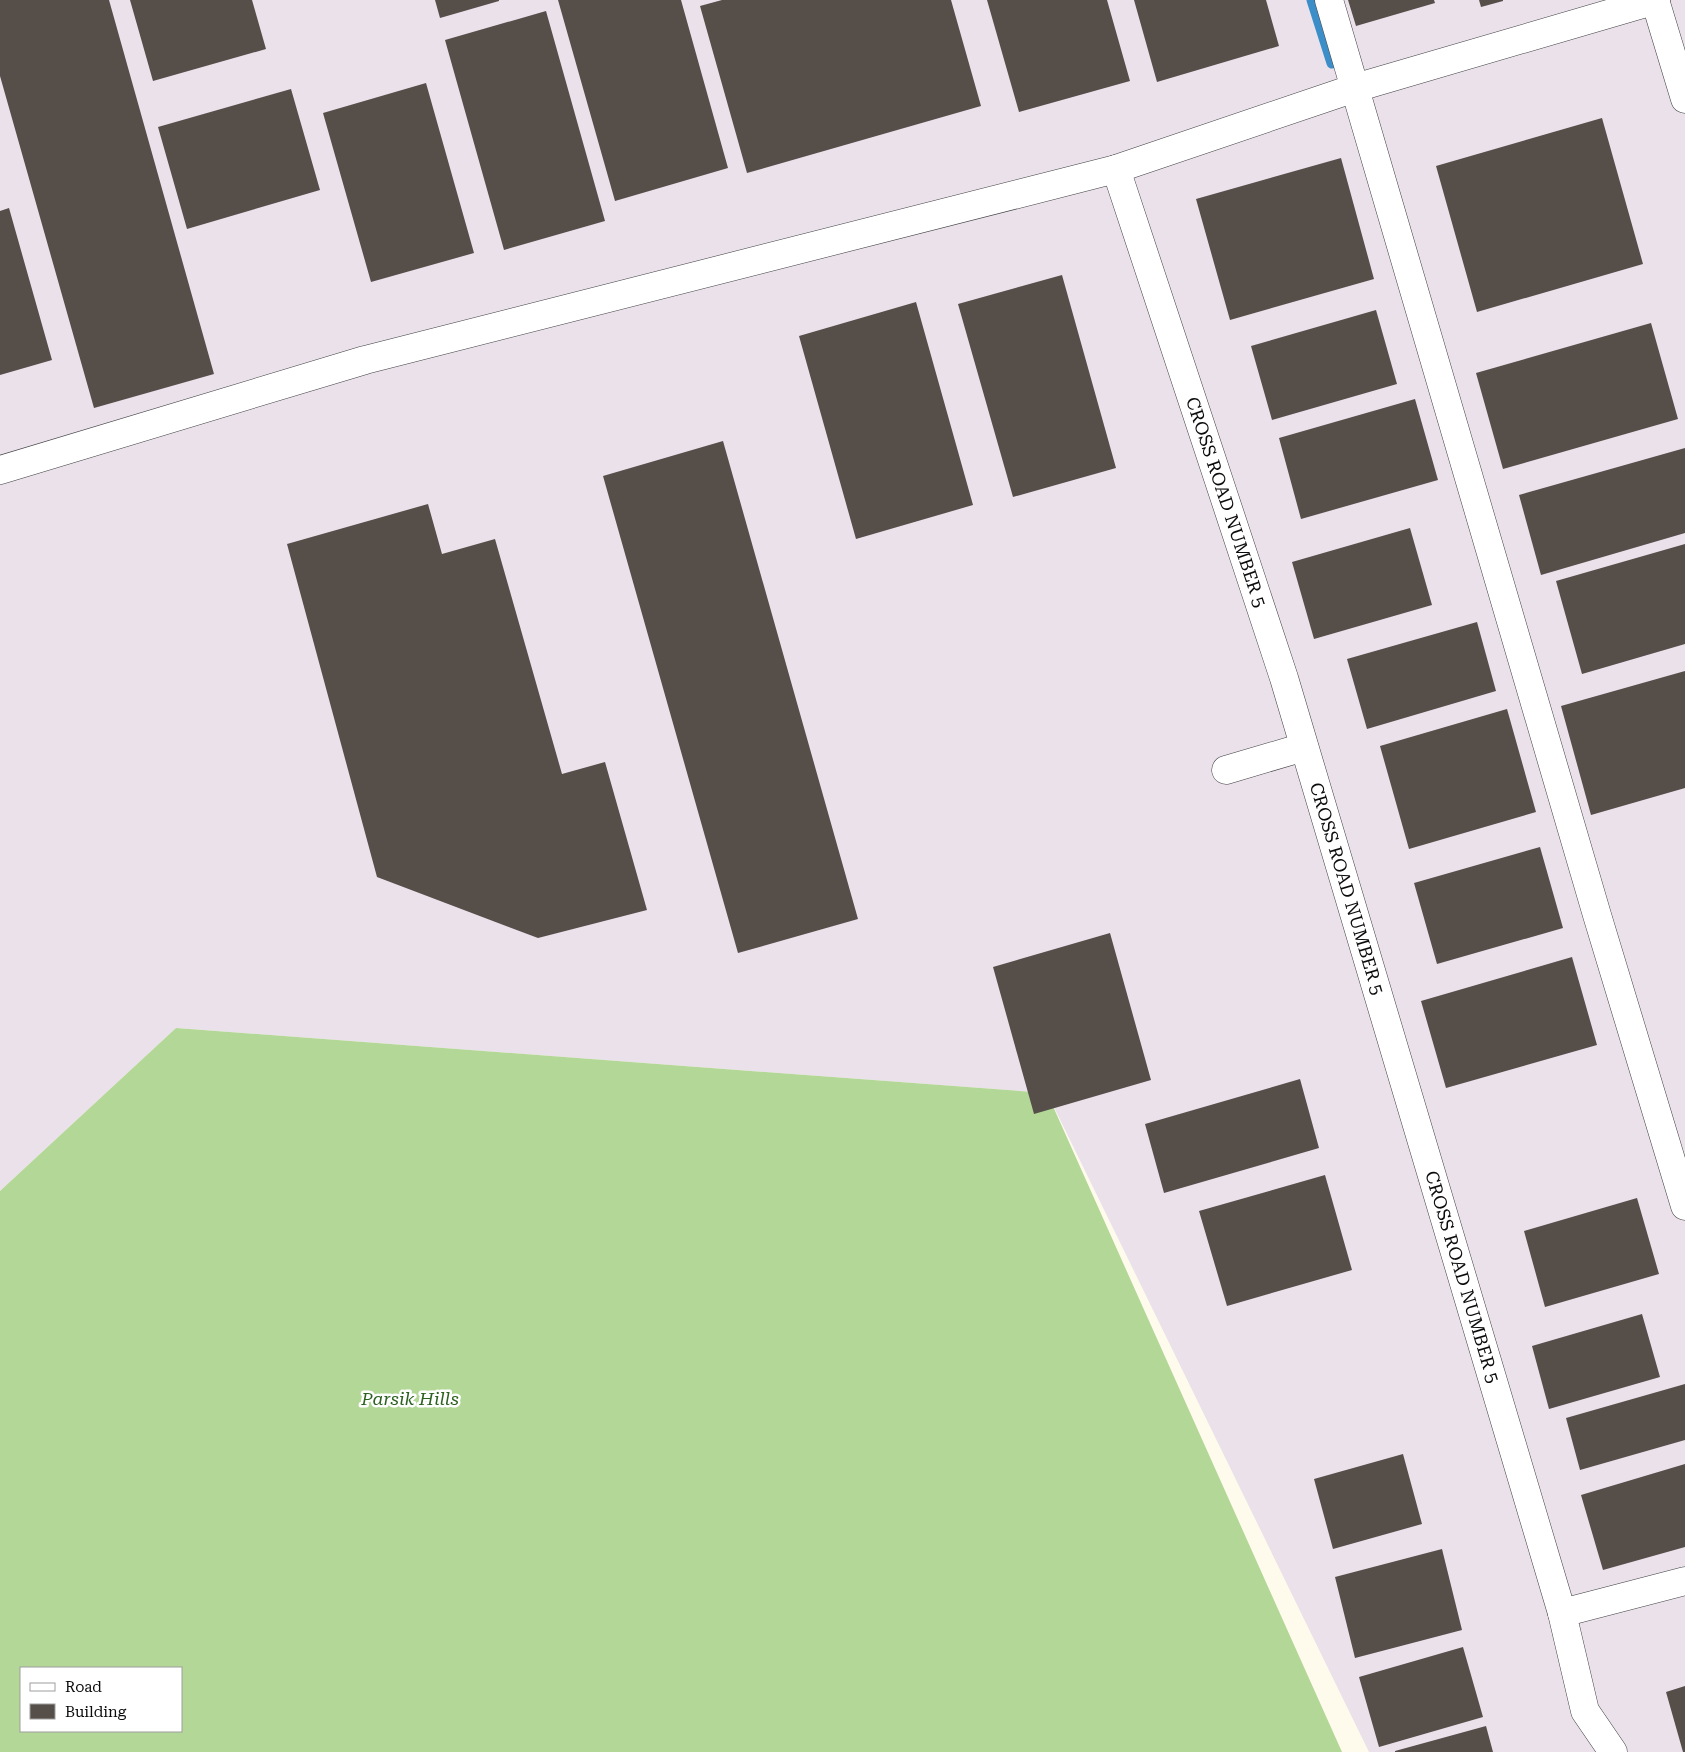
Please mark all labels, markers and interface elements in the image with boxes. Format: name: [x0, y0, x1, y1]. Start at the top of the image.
street label: CROSS ROAD NUMBER 5: [1182, 394, 1271, 610]
street label: CROSS ROAD NUMBER 5: [1306, 780, 1389, 997]
street label: CROSS ROAD NUMBER 5: [1421, 1168, 1504, 1386]
park label: Parsik Hills: [360, 1388, 459, 1409]
legend: [20, 1667, 182, 1732]
text: Road: [65, 1678, 102, 1696]
text: Building: [65, 1703, 127, 1721]

